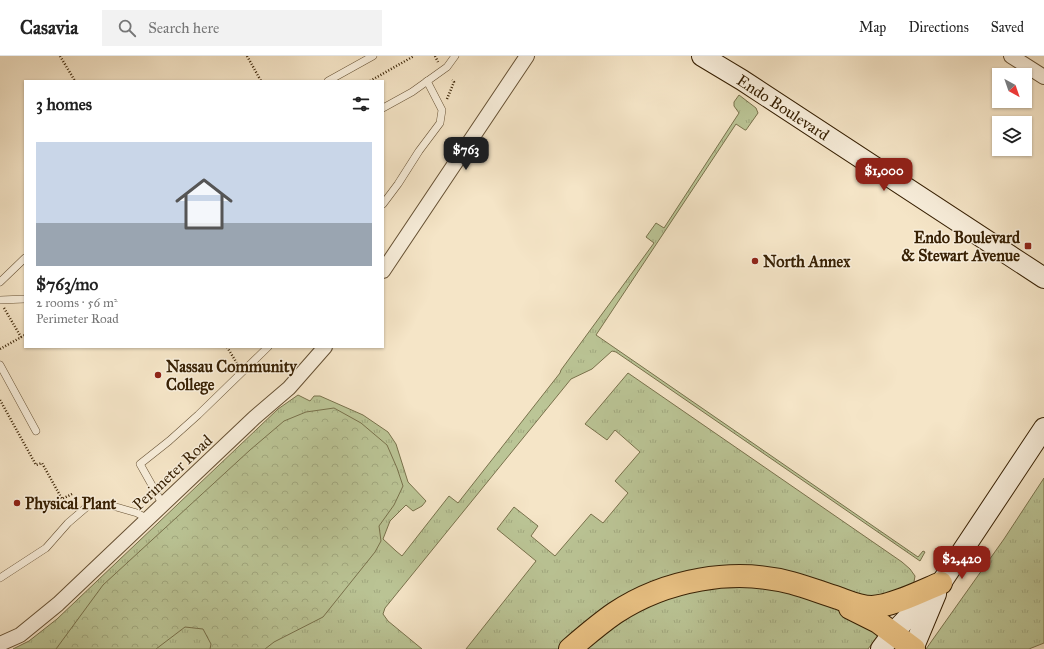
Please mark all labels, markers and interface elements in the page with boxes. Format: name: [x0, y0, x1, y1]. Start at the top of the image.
search box: [102, 10, 382, 46]
text: Casavia: [20, 16, 78, 39]
icon: search: [116, 17, 138, 39]
text: Search here: [148, 19, 219, 37]
text: Map: [859, 19, 886, 36]
text: Directions: [908, 19, 969, 36]
text: Saved: [991, 19, 1024, 36]
north arrow: [992, 68, 1032, 108]
map controls: [992, 68, 1032, 156]
street label: Endo Boulevard: [733, 70, 833, 145]
icon: filters: [350, 93, 372, 115]
text: 3 homes: [36, 94, 92, 115]
button: layers: [992, 116, 1032, 156]
pin: $763: [442, 137, 490, 171]
text: $763: [453, 142, 479, 158]
pin: $1,000: [851, 158, 917, 192]
text: $1,000: [865, 163, 904, 179]
icon: home: [168, 168, 240, 240]
place label: Endo Boulevard & Stewart Avenue: [901, 228, 1021, 265]
marker: Endo Boulevard & Stewart Avenue: [1023, 241, 1033, 251]
place label: North Annex: [763, 252, 851, 271]
marker: North Annex: [750, 256, 760, 266]
text: $763/mo: [36, 274, 98, 295]
text: 2 rooms · 56 m²: [36, 295, 118, 311]
text: Perimeter Road: [36, 311, 119, 327]
place label: Nassau Community College: [166, 357, 298, 395]
marker: Nassau Community College: [153, 370, 163, 380]
street label: Perimeter Road: [129, 431, 216, 514]
place label: Physical Plant: [25, 494, 117, 514]
marker: Physical Plant: [12, 498, 22, 508]
pin: $2,420: [929, 546, 995, 580]
text: $2,420: [942, 551, 982, 567]

